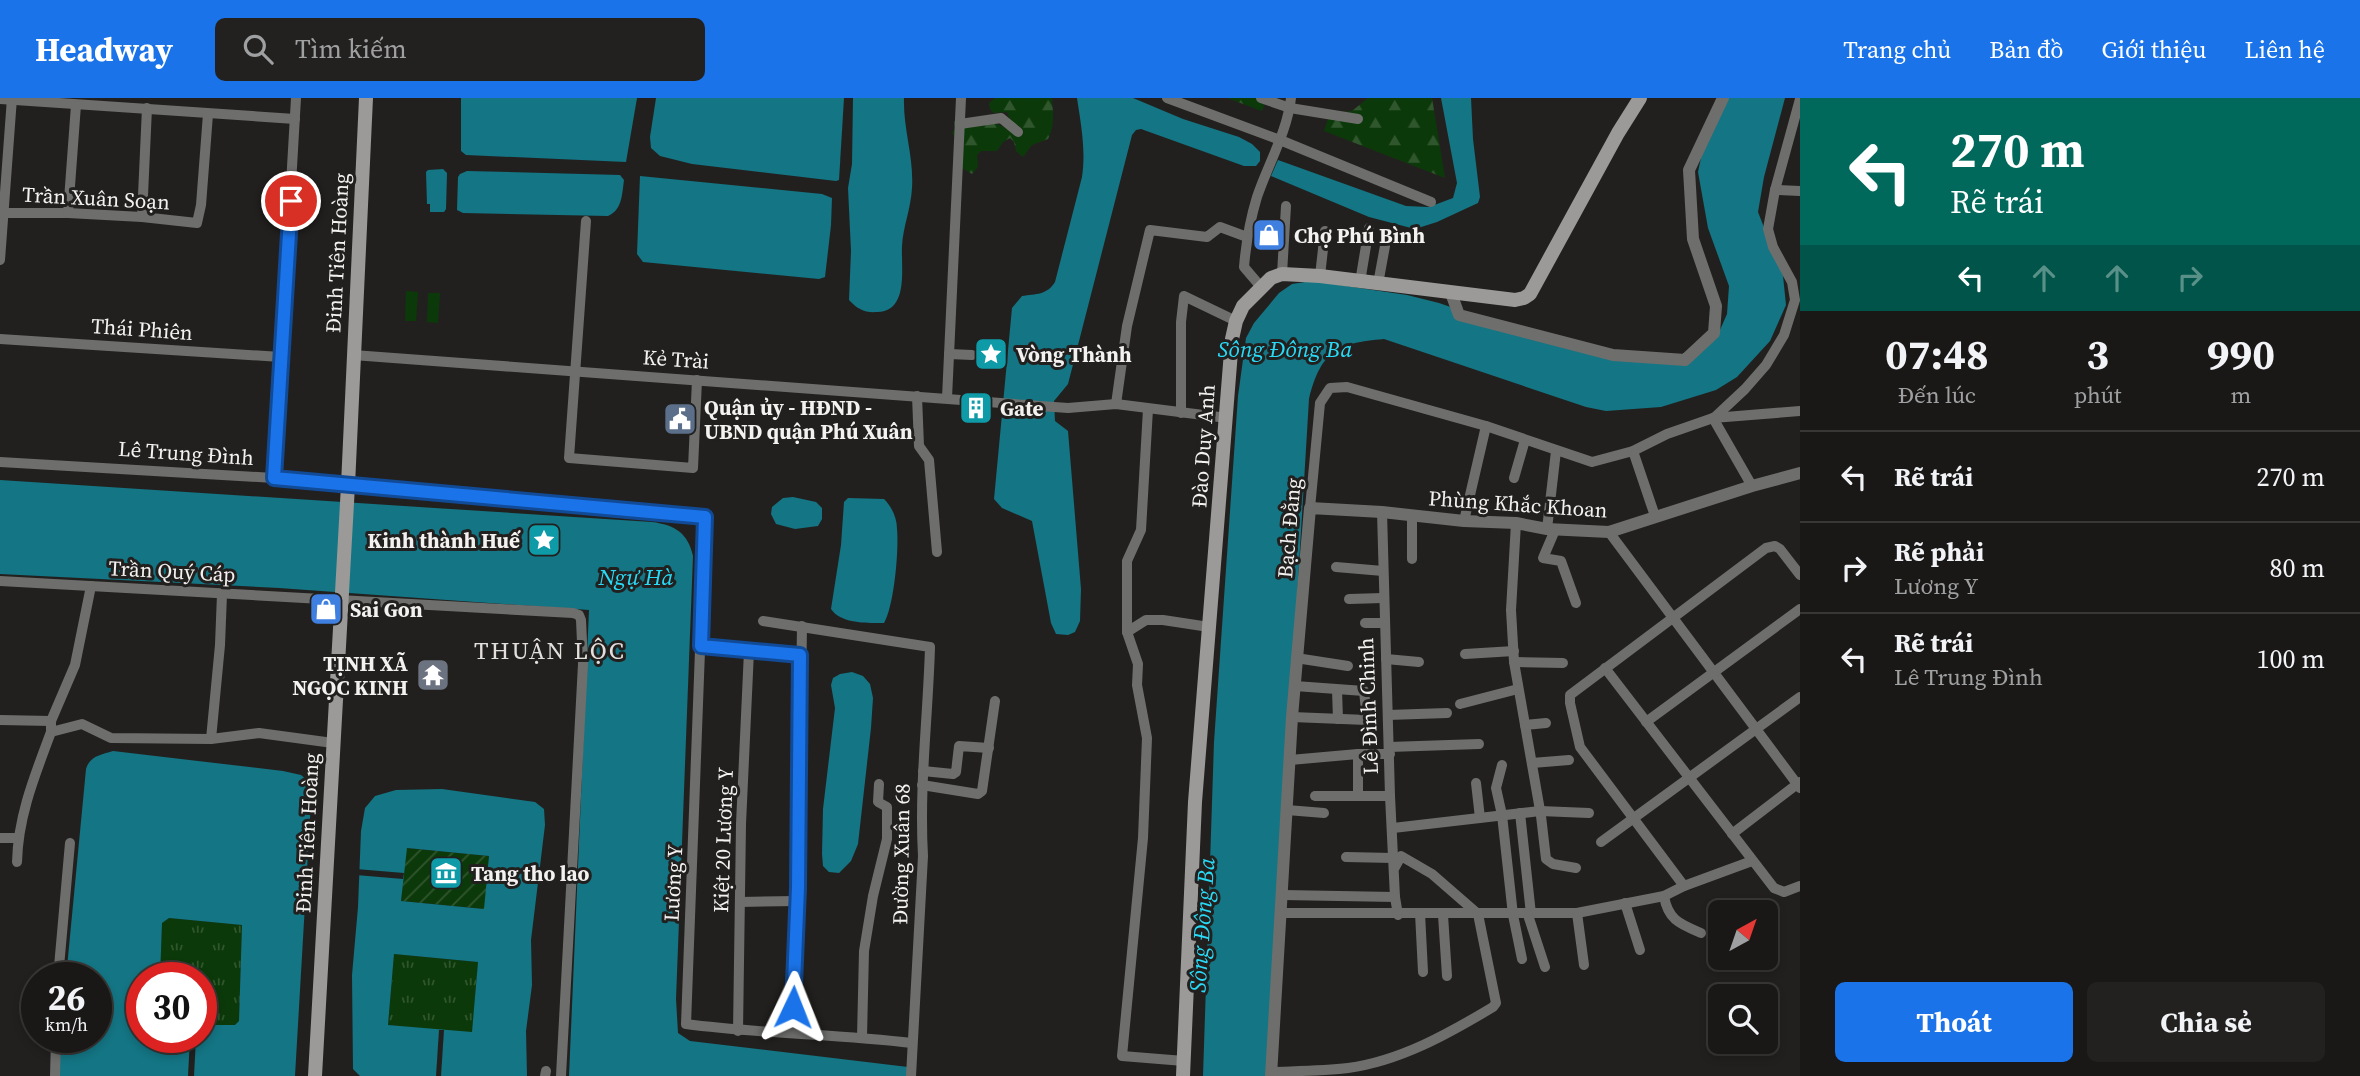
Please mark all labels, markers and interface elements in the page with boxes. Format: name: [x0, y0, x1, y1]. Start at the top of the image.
search box: [215, 18, 705, 81]
text: Headway: [35, 27, 173, 72]
icon: search: [239, 30, 277, 68]
text: Tìm kiếm: [295, 31, 407, 67]
text: Trang chủ: [1843, 33, 1951, 66]
text: Bản đồ: [1989, 33, 2063, 66]
text: Giới thiệu: [2101, 33, 2207, 66]
text: Liên hệ: [2245, 33, 2325, 66]
text: 270 m: [1950, 116, 2085, 183]
icon: left: [1835, 126, 1926, 217]
pin: [261, 171, 321, 231]
street label: Đinh Tiên Hoàng: [318, 172, 356, 334]
street label: Trần Xuân Soạn: [21, 180, 171, 216]
text: Rẽ trái: [1950, 180, 2044, 224]
icon: arrive: [272, 182, 310, 220]
shop icon: Chợ Phú Bình: [1250, 216, 1288, 254]
place label: Chợ Phú Bình: [1294, 221, 1425, 250]
icon: left: [1952, 259, 1990, 297]
icon: ahead: [2025, 259, 2063, 297]
icon: ahead: [2098, 259, 2136, 297]
icon: right: [2171, 259, 2209, 297]
street label: Thái Phiên: [90, 311, 194, 347]
text: 07:48: [1885, 325, 1989, 383]
text: 3: [2086, 325, 2109, 383]
text: 990: [2207, 325, 2275, 383]
water label: Sông Đông Ba: [1218, 333, 1352, 365]
place icon: Vòng Thành: [972, 335, 1010, 373]
place label: Vòng Thành: [1016, 340, 1132, 369]
street label: Kẻ Trài: [642, 342, 710, 376]
text: Đến lúc: [1898, 379, 1976, 411]
text: phút: [2074, 379, 2122, 411]
text: m: [2230, 379, 2251, 411]
street label: Đào Duy Anh: [1184, 383, 1222, 509]
building icon: Gate: [957, 389, 995, 427]
place label: Quận ủy - HĐND - UBND quận Phú Xuân: [704, 393, 913, 446]
place label: Gate: [1000, 394, 1044, 423]
public building icon: Quận ủy - HĐND - UBND quận Phú Xuân: [661, 400, 699, 438]
street label: Lê Trung Đình: [117, 434, 255, 472]
icon: left: [1835, 458, 1873, 496]
text: Rẽ trái: [1894, 459, 1973, 495]
text: 270 m: [2257, 459, 2325, 495]
street label: Bạch Đằng: [1270, 477, 1308, 579]
street label: Phùng Khắc Khoan: [1427, 483, 1609, 525]
place icon: Kinh thành Huế: [525, 521, 563, 559]
place label: Kinh thành Huế: [368, 526, 521, 555]
text: Rẽ phải: [1894, 534, 1984, 570]
icon: right: [1835, 549, 1873, 587]
text: 80 m: [2270, 550, 2325, 586]
street label: Trần Quý Cáp: [108, 553, 236, 589]
water label: Ngự Hà: [597, 561, 674, 593]
text: Lương Y: [1894, 570, 1978, 602]
shop icon: Sai Gon: [307, 590, 345, 628]
place label: Sai Gon: [350, 595, 423, 624]
text: Rẽ trái: [1894, 625, 1973, 661]
district label: THUẬN LỘC: [474, 634, 626, 667]
street label: Lê Đình Chinh: [1351, 637, 1385, 775]
icon: left: [1835, 640, 1873, 678]
text: 100 m: [2257, 641, 2325, 677]
place label: TỊNH XÃ NGỌC KINH: [292, 649, 408, 702]
temple icon: TỊNH XÃ NGỌC KINH: [414, 656, 452, 694]
text: Lê Trung Đình: [1894, 661, 2043, 693]
street label: Đinh Tiên Hoàng: [288, 752, 326, 914]
street label: Kiệt 20 Lương Y: [706, 766, 740, 913]
street label: Đường Xuân 68: [885, 783, 917, 925]
street label: Lương Y: [657, 843, 690, 922]
museum icon: Tang tho lao: [427, 854, 465, 892]
water label: Sông Đông Ba: [1181, 857, 1223, 993]
place label: Tang tho lao: [471, 859, 590, 888]
north arrow: [1708, 900, 1778, 970]
map controls: [1708, 900, 1778, 1054]
speed limit sign: 30: [126, 962, 217, 1053]
position arrow: [756, 970, 830, 1044]
text: 26: [48, 974, 85, 1022]
button: Thoát: [1835, 982, 2073, 1062]
button: Chia sẻ: [2087, 982, 2325, 1062]
button: search: [1708, 984, 1778, 1054]
text: km/h: [45, 1012, 88, 1037]

